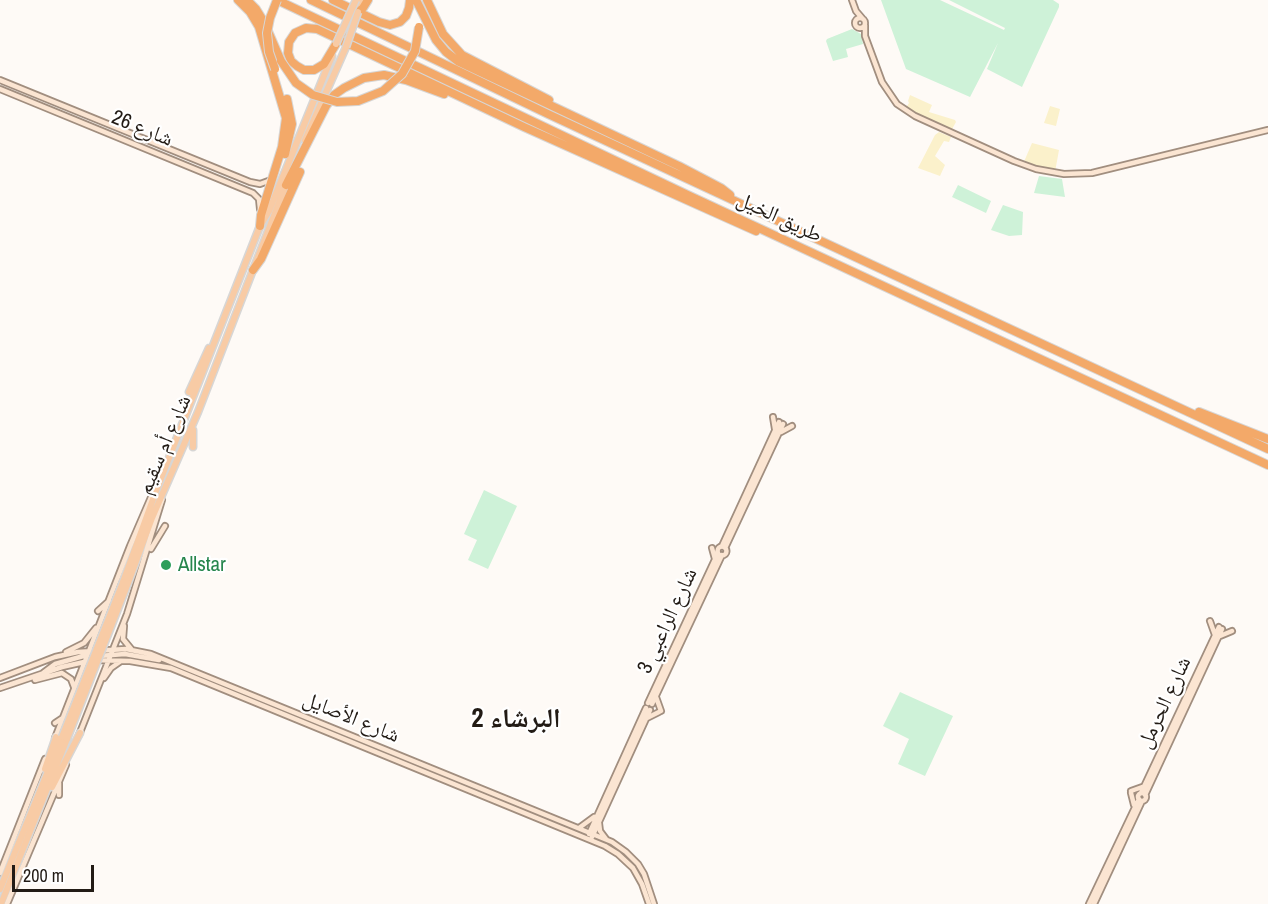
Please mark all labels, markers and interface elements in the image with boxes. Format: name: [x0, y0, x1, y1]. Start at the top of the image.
street label: شارع 26: [108, 105, 176, 153]
street label: طريق الخيل: [732, 187, 826, 249]
street label: شارع أم سقيم: [133, 392, 197, 498]
place label: Allstar: [178, 552, 226, 578]
marker: Allstar: [159, 558, 173, 572]
street label: شارع الراعبي 3: [633, 564, 703, 678]
street label: شارع الحرمل: [1133, 653, 1197, 753]
street label: شارع الأصايل: [299, 687, 403, 749]
district label: البرشاء 2: [471, 704, 561, 736]
scale bar: [15, 853, 98, 891]
text: 200 m: [23, 863, 64, 888]

